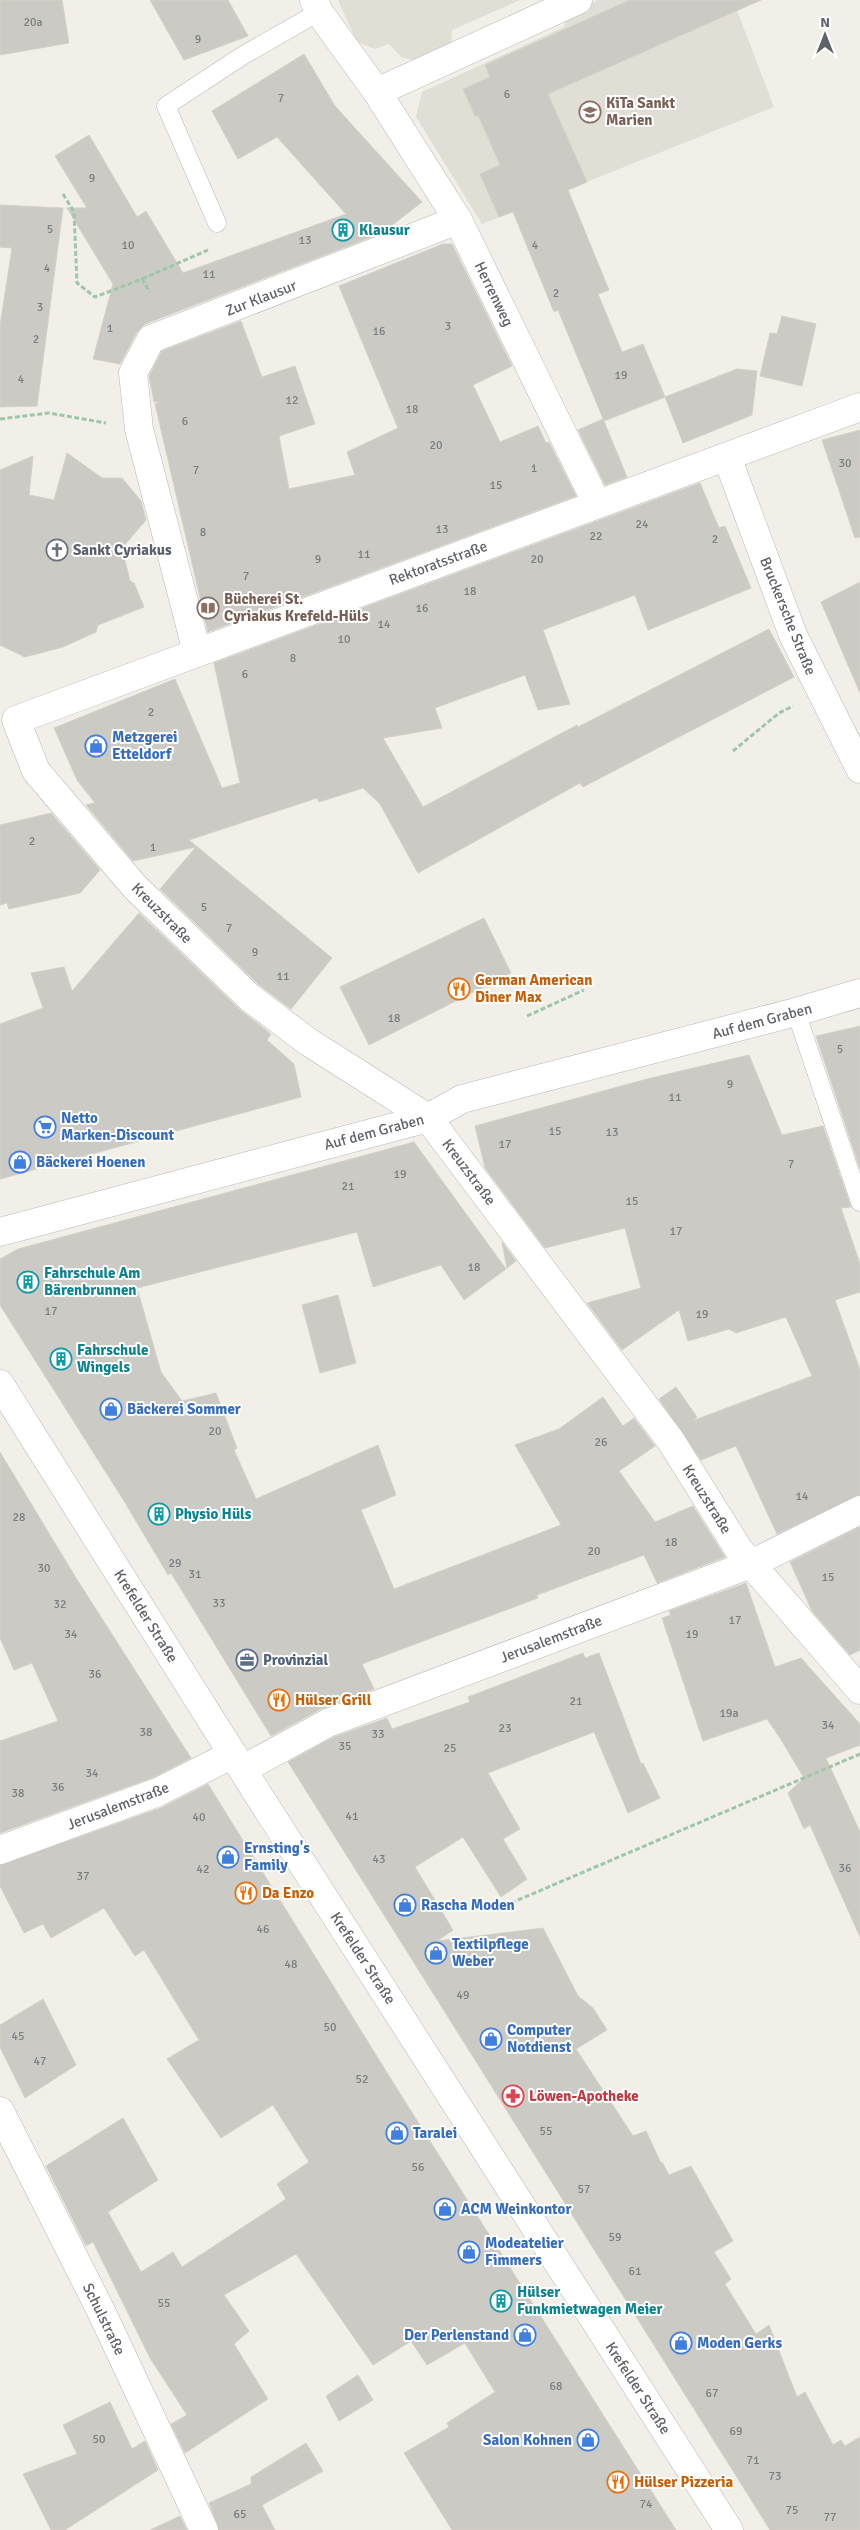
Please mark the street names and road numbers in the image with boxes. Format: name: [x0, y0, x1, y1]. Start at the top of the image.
street label: Herrenweg: [471, 259, 517, 329]
street label: Zur Klausur: [223, 276, 299, 320]
street label: Rektoratsstraße: [386, 537, 490, 589]
street label: Bruckersche Straße: [756, 554, 820, 678]
street label: Kreuzstraße: [128, 879, 196, 947]
street label: Auf dem Graben: [710, 999, 814, 1043]
street label: Auf dem Graben: [322, 1110, 426, 1154]
street label: Kreuzstraße: [438, 1135, 500, 1209]
street label: Kreuzstraße: [679, 1461, 735, 1537]
street label: Krefelder Straße: [110, 1566, 182, 1666]
street label: Jerusalemstraße: [498, 1611, 604, 1667]
street label: Jerusalemstraße: [65, 1778, 171, 1834]
street label: Krefelder Straße: [327, 1909, 399, 2007]
street label: Schulstraße: [79, 2280, 129, 2358]
street label: Krefelder Straße: [602, 2339, 674, 2437]

